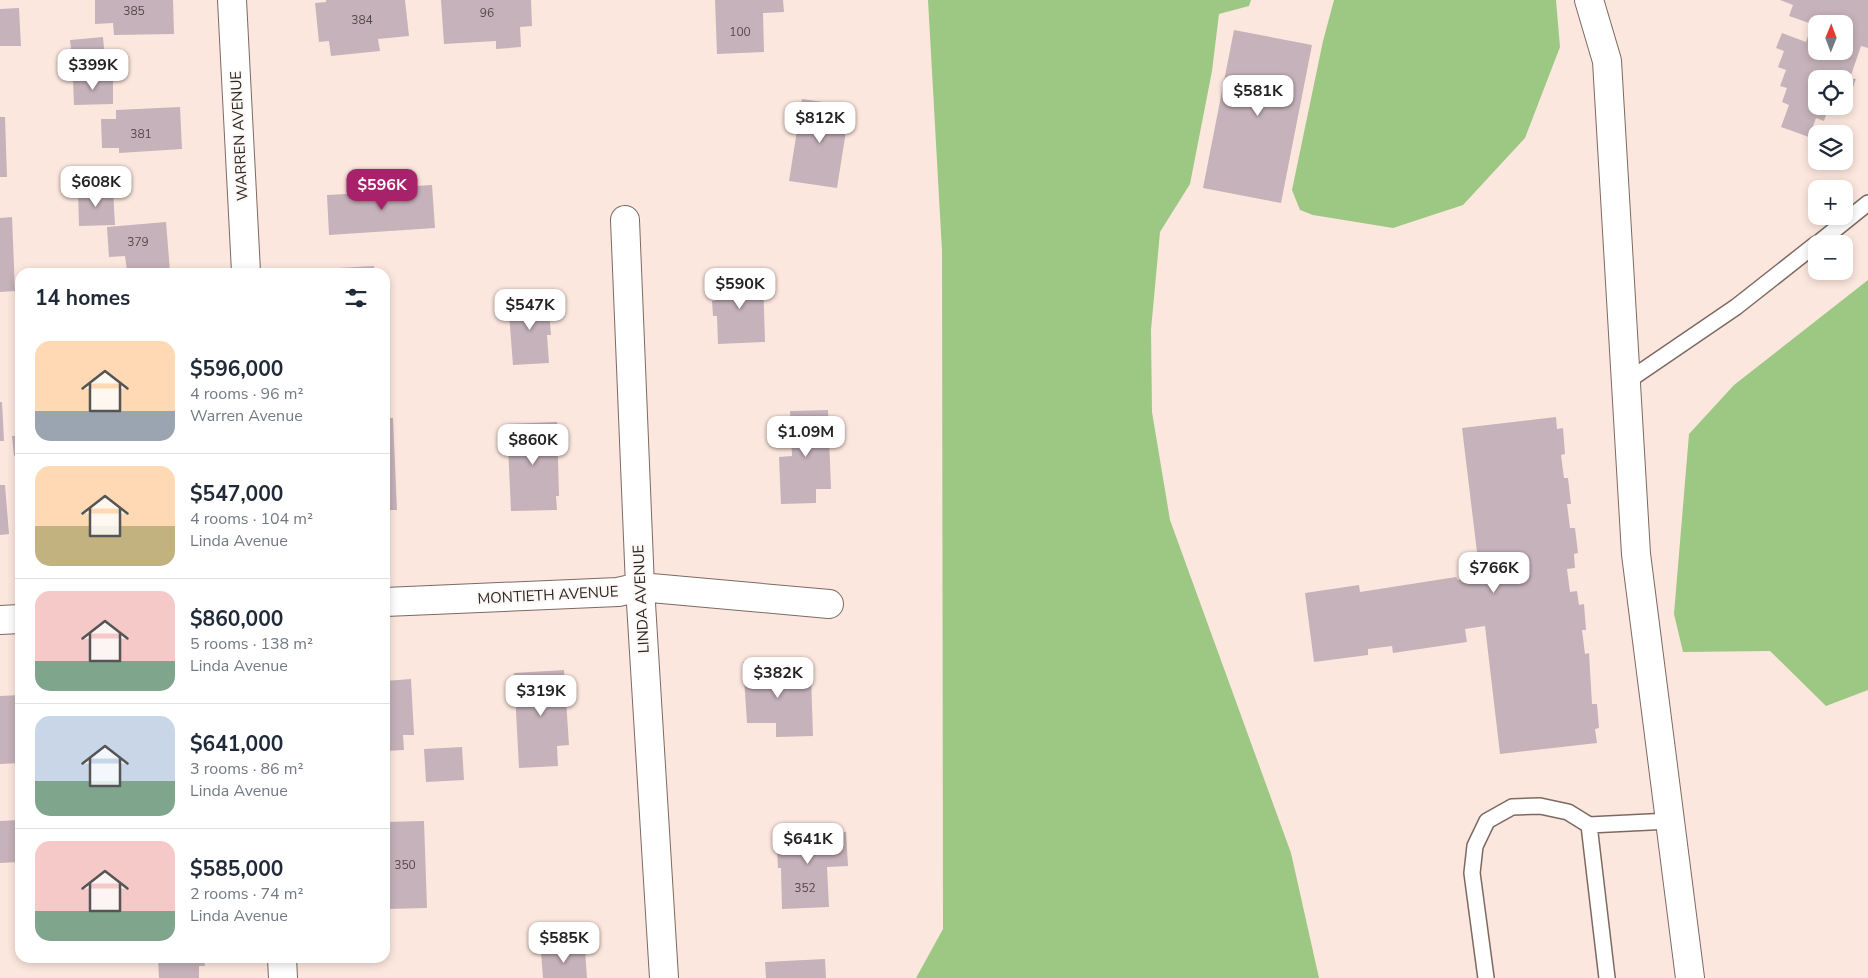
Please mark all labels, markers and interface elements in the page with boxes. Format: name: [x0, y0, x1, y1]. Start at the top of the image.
house number: 385: [123, 3, 145, 19]
house number: 96: [480, 5, 494, 21]
house number: 384: [351, 12, 373, 28]
north arrow: [1808, 15, 1852, 60]
map controls: [1808, 15, 1853, 280]
house number: 100: [729, 24, 751, 40]
pin: $399K: [58, 48, 128, 91]
text: $399K: [68, 54, 118, 76]
street label: WARREN AVENUE: [226, 70, 252, 202]
button: locate: [1808, 70, 1853, 115]
pin: $581K: [1223, 74, 1293, 117]
text: $581K: [1233, 80, 1283, 102]
pin: $812K: [785, 102, 855, 144]
text: $812K: [795, 107, 845, 129]
button: layers: [1808, 125, 1853, 170]
house number: 381: [130, 126, 152, 142]
pin: $608K: [61, 166, 131, 208]
pin: $596K: [347, 168, 417, 211]
text: $608K: [71, 171, 121, 193]
text: $596K: [357, 174, 407, 196]
button: +: [1808, 180, 1853, 225]
house number: 379: [127, 234, 149, 250]
button: −: [1808, 235, 1853, 280]
pin: $590K: [705, 268, 775, 310]
text: $590K: [715, 273, 765, 295]
text: 14 homes: [35, 284, 130, 312]
icon: filters: [342, 284, 370, 312]
pin: $547K: [495, 288, 565, 331]
text: $547K: [505, 294, 555, 316]
text: $596,000: [190, 355, 283, 383]
icon: home: [75, 361, 135, 421]
text: 4 rooms · 96 m²: [190, 383, 303, 405]
text: Warren Avenue: [190, 405, 303, 427]
pin: $1.09M: [765, 416, 847, 458]
text: $1.09M: [778, 421, 834, 443]
pin: $860K: [498, 424, 568, 466]
text: $860K: [508, 429, 558, 451]
text: $547,000: [190, 480, 283, 508]
icon: home: [75, 486, 135, 546]
text: 4 rooms · 104 m²: [190, 508, 313, 530]
text: Linda Avenue: [190, 530, 288, 552]
street label: LINDA AVENUE: [628, 544, 654, 654]
pin: $766K: [1459, 552, 1529, 594]
text: $766K: [1469, 557, 1519, 579]
street label: MONTIETH AVENUE: [477, 581, 619, 609]
text: $860,000: [190, 605, 283, 633]
icon: home: [75, 611, 135, 671]
text: 5 rooms · 138 m²: [190, 633, 313, 655]
text: Linda Avenue: [190, 655, 288, 677]
pin: $382K: [743, 656, 813, 699]
text: $382K: [753, 662, 803, 684]
pin: $319K: [506, 674, 576, 717]
text: $319K: [516, 680, 566, 702]
text: $641,000: [190, 730, 283, 758]
icon: home: [75, 736, 135, 796]
text: 3 rooms · 86 m²: [190, 758, 303, 780]
text: Linda Avenue: [190, 780, 288, 802]
pin: $641K: [773, 822, 843, 865]
text: $641K: [783, 828, 833, 850]
text: $585,000: [190, 855, 283, 883]
house number: 350: [394, 857, 416, 873]
icon: home: [75, 861, 135, 921]
house number: 352: [794, 880, 816, 896]
text: 2 rooms · 74 m²: [190, 883, 303, 905]
text: Linda Avenue: [190, 905, 288, 927]
pin: $585K: [529, 922, 599, 964]
text: $585K: [539, 927, 589, 949]

